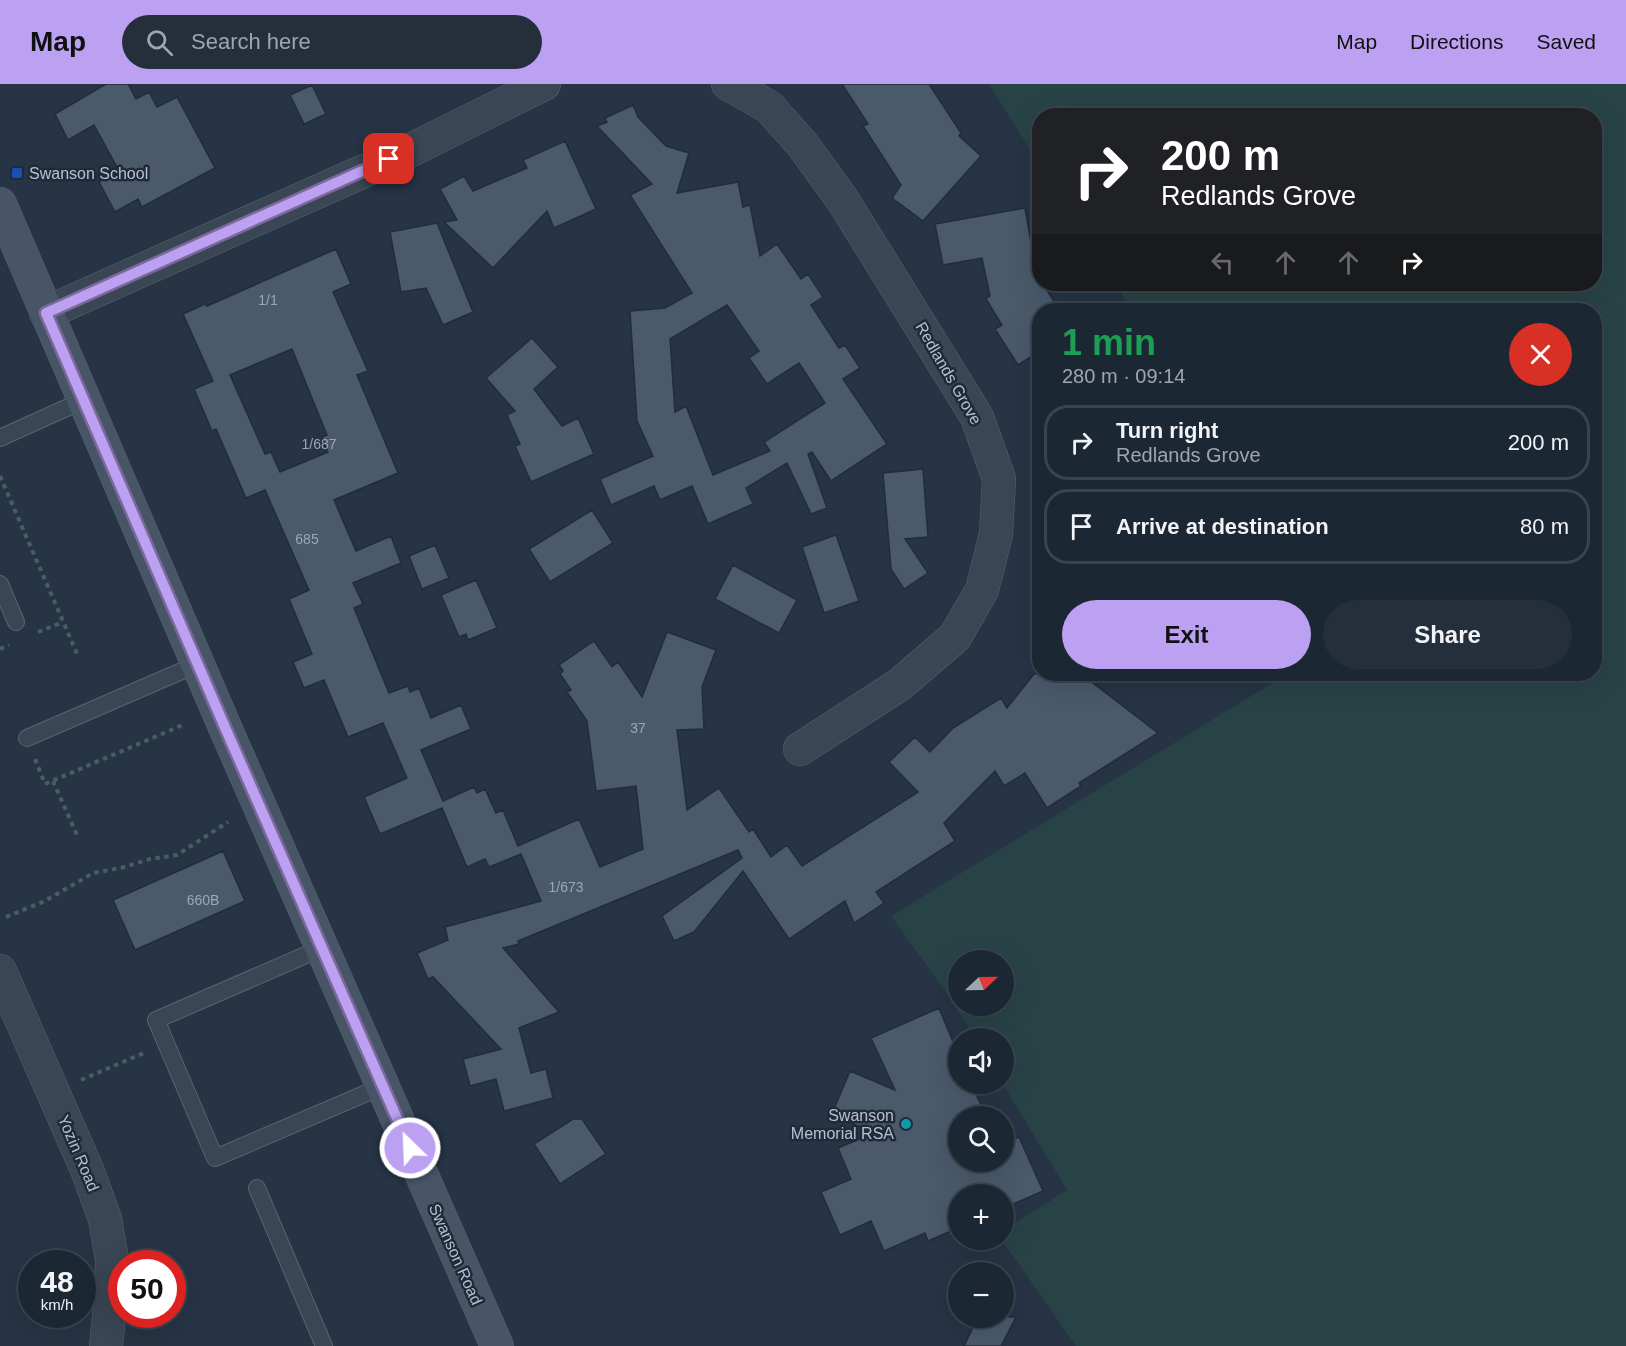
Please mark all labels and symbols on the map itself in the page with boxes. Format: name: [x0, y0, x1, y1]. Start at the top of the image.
pin: [363, 133, 414, 184]
place label: Swanson School: [29, 165, 148, 182]
marker: Swanson School: [10, 166, 24, 180]
house number: 1/1: [258, 292, 278, 308]
street label: Redlands Grove: [912, 319, 985, 428]
house number: 1/687: [301, 436, 337, 452]
house number: 685: [295, 531, 319, 547]
house number: 37: [630, 720, 646, 736]
house number: 1/673: [548, 879, 584, 895]
house number: 660B: [187, 892, 219, 908]
north arrow: [948, 950, 1014, 1016]
place label: Swanson Memorial RSA: [791, 1107, 894, 1142]
street label: Yozin Road: [55, 1112, 102, 1194]
position arrow: [378, 1116, 442, 1180]
marker: Swanson Memorial RSA: [899, 1117, 913, 1131]
street label: Swanson Road: [426, 1201, 485, 1307]
speed limit sign: 50: [108, 1250, 186, 1328]

